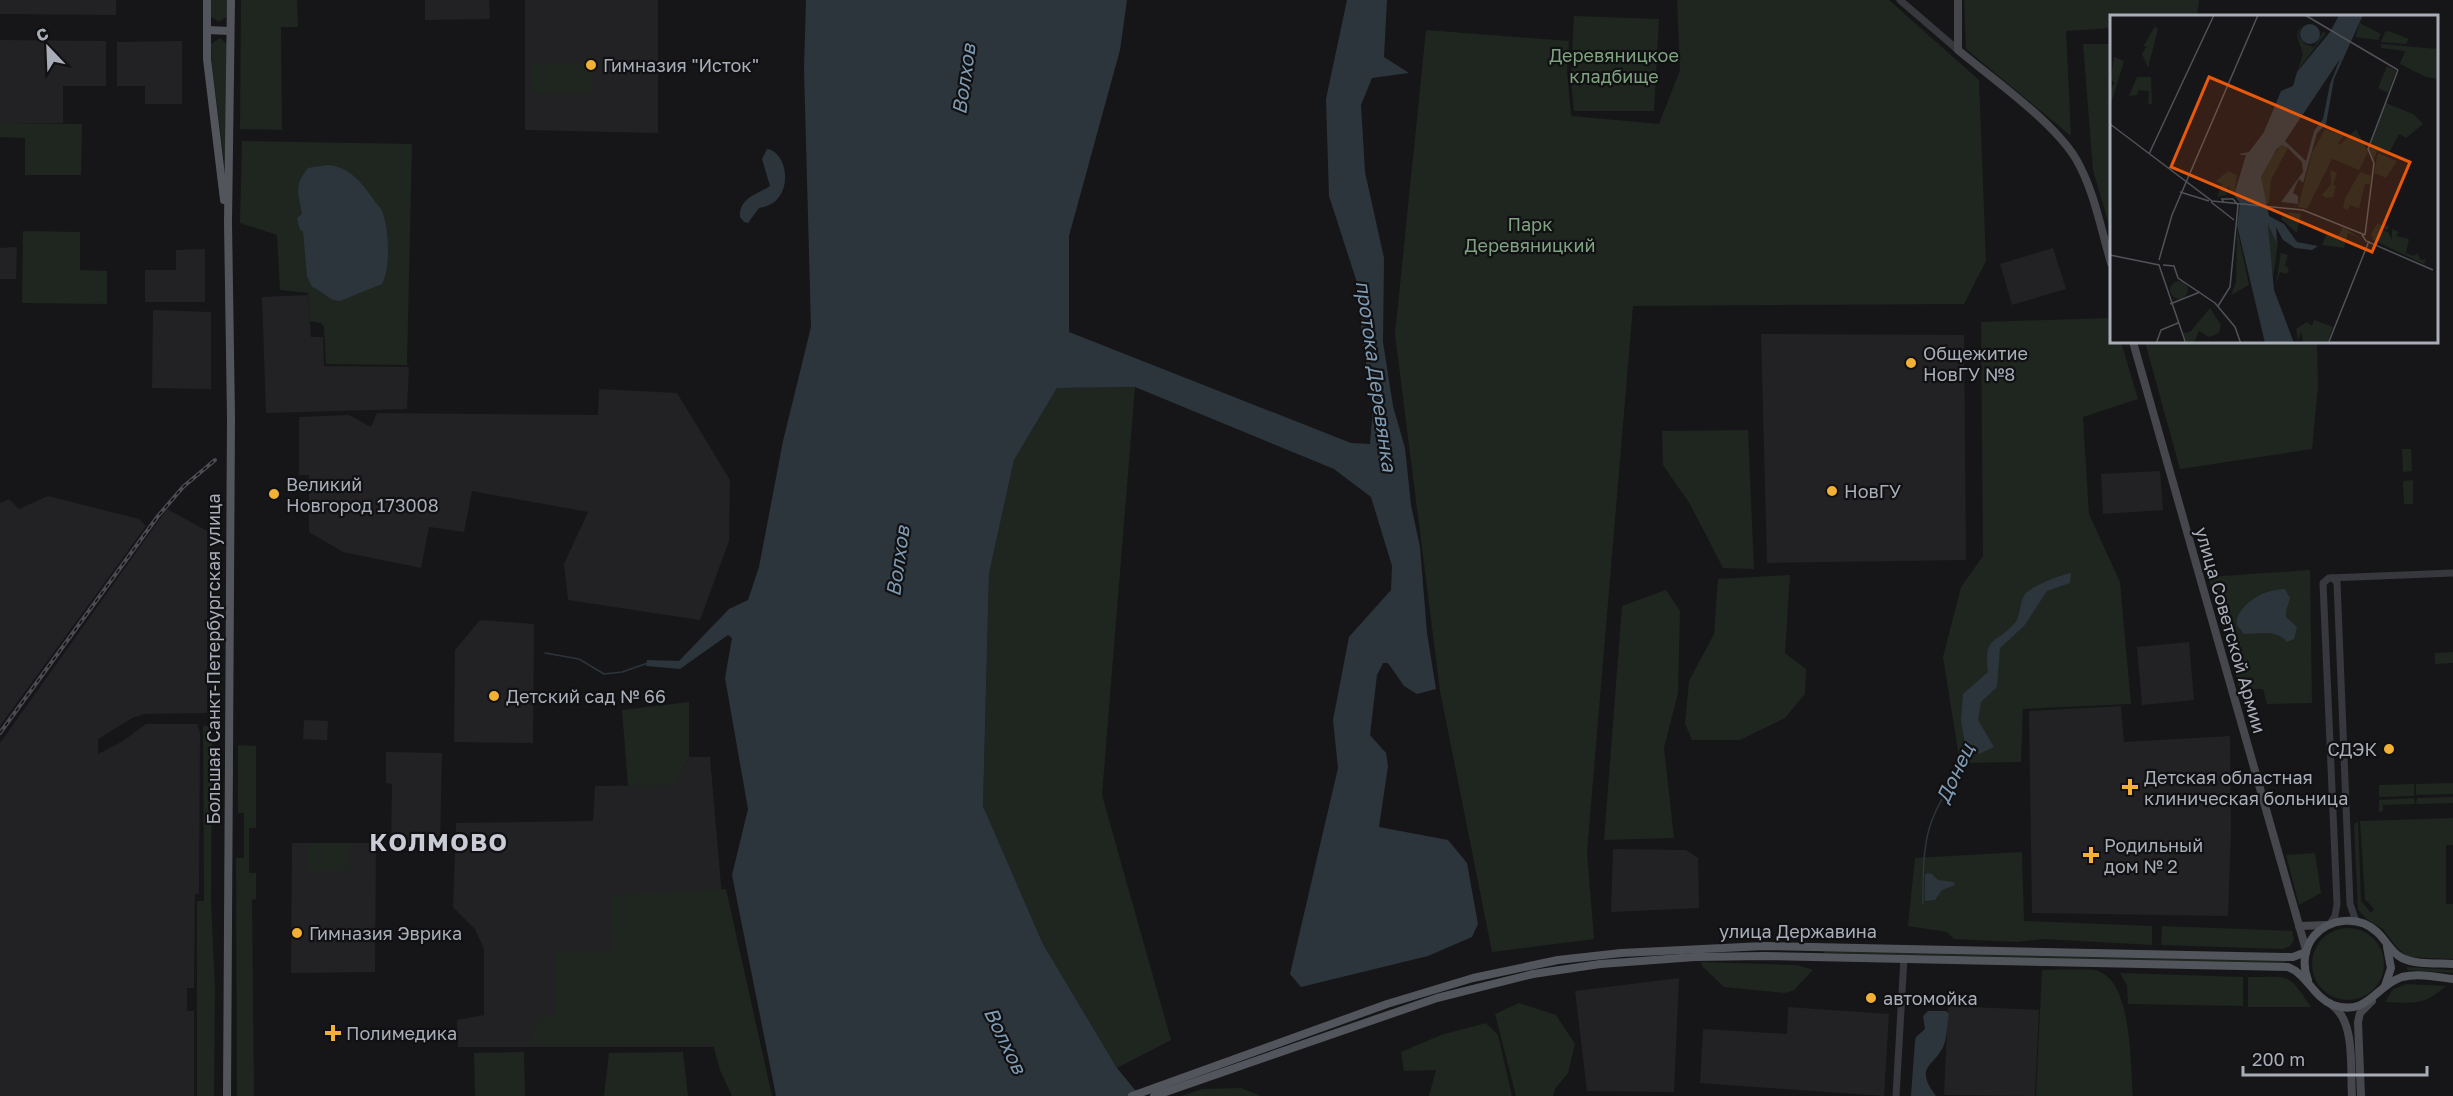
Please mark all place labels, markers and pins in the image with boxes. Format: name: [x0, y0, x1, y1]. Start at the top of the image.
place label: Гимназия "Исток": [603, 54, 759, 76]
marker: Гимназия "Исток": [584, 58, 598, 72]
place label: Общежитие НовГУ №8: [1923, 342, 2028, 385]
marker: Общежитие НовГУ №8: [1904, 356, 1918, 370]
place label: Великий Новгород 173008: [286, 473, 439, 516]
place label: НовГУ: [1844, 480, 1901, 502]
marker: НовГУ: [1825, 484, 1839, 498]
marker: Великий Новгород 173008: [267, 487, 281, 501]
place label: Детский сад № 66: [506, 685, 666, 707]
marker: Детский сад № 66: [487, 689, 501, 703]
place label: СДЭК: [2328, 738, 2377, 760]
marker: СДЭК: [2382, 742, 2396, 756]
place label: Детская областная клиническая больница: [2144, 766, 2348, 809]
marker: Детская областная клиническая больница: [2121, 778, 2139, 796]
place label: Родильный дом № 2: [2104, 834, 2203, 877]
marker: Родильный дом № 2: [2082, 846, 2100, 864]
place label: Гимназия Эврика: [309, 922, 462, 944]
marker: Гимназия Эврика: [290, 926, 304, 940]
place label: автомойка: [1883, 987, 1978, 1009]
marker: автомойка: [1864, 991, 1878, 1005]
place label: Полимедика: [346, 1022, 457, 1044]
marker: Полимедика: [324, 1024, 342, 1042]

